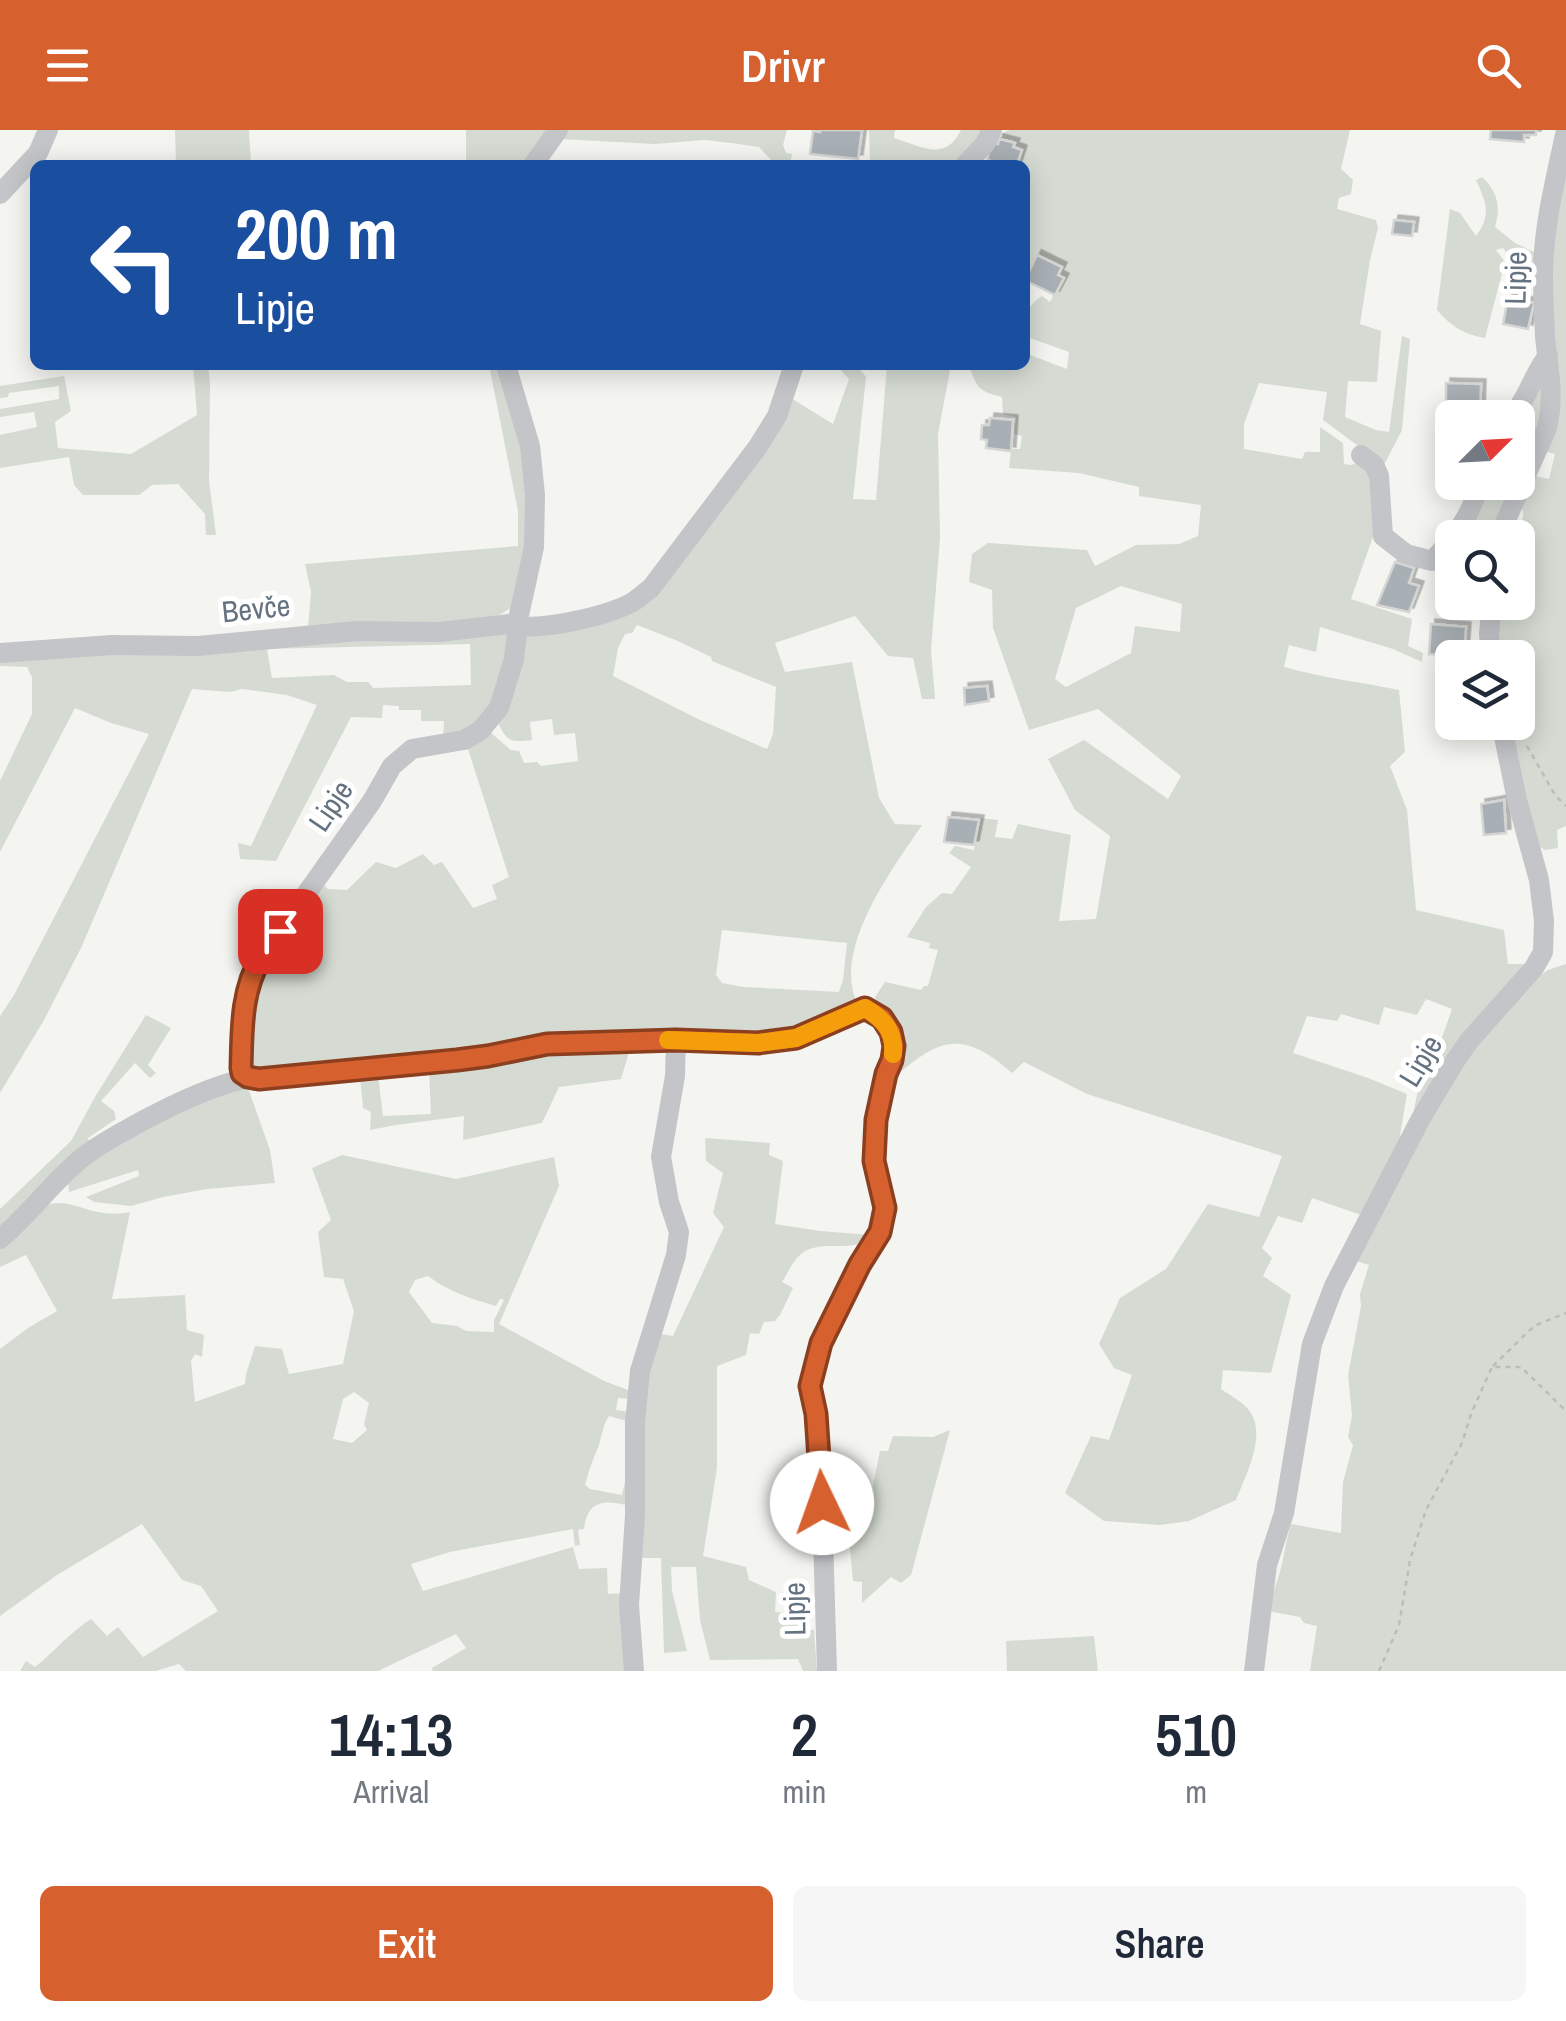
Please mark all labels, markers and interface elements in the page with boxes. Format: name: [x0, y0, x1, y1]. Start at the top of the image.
text: Drivr: [741, 35, 825, 96]
icon: menu: [40, 38, 95, 93]
icon: search: [1471, 38, 1526, 93]
text: 200 m: [235, 187, 398, 281]
icon: left: [70, 200, 200, 330]
street label: Lipje: [1495, 251, 1535, 305]
text: Lipje: [235, 277, 315, 338]
north arrow: [1435, 400, 1535, 500]
map controls: [1435, 400, 1535, 740]
button: search: [1435, 520, 1535, 620]
street label: Bevče: [220, 585, 292, 631]
button: layers: [1435, 640, 1535, 740]
street label: Lipje: [299, 772, 362, 839]
pin: [238, 889, 323, 974]
icon: arrive: [253, 904, 308, 959]
street label: Lipje: [1389, 1027, 1451, 1094]
position arrow: [770, 1451, 874, 1555]
street label: Lipje: [774, 1582, 814, 1636]
text: 14:13: [329, 1694, 454, 1775]
text: 2: [791, 1694, 818, 1775]
text: 510: [1155, 1694, 1237, 1775]
text: Arrival: [353, 1770, 429, 1813]
text: min: [783, 1770, 826, 1813]
text: m: [1185, 1770, 1207, 1813]
button: Exit: [40, 1886, 773, 2001]
button: Share: [793, 1886, 1526, 2001]

